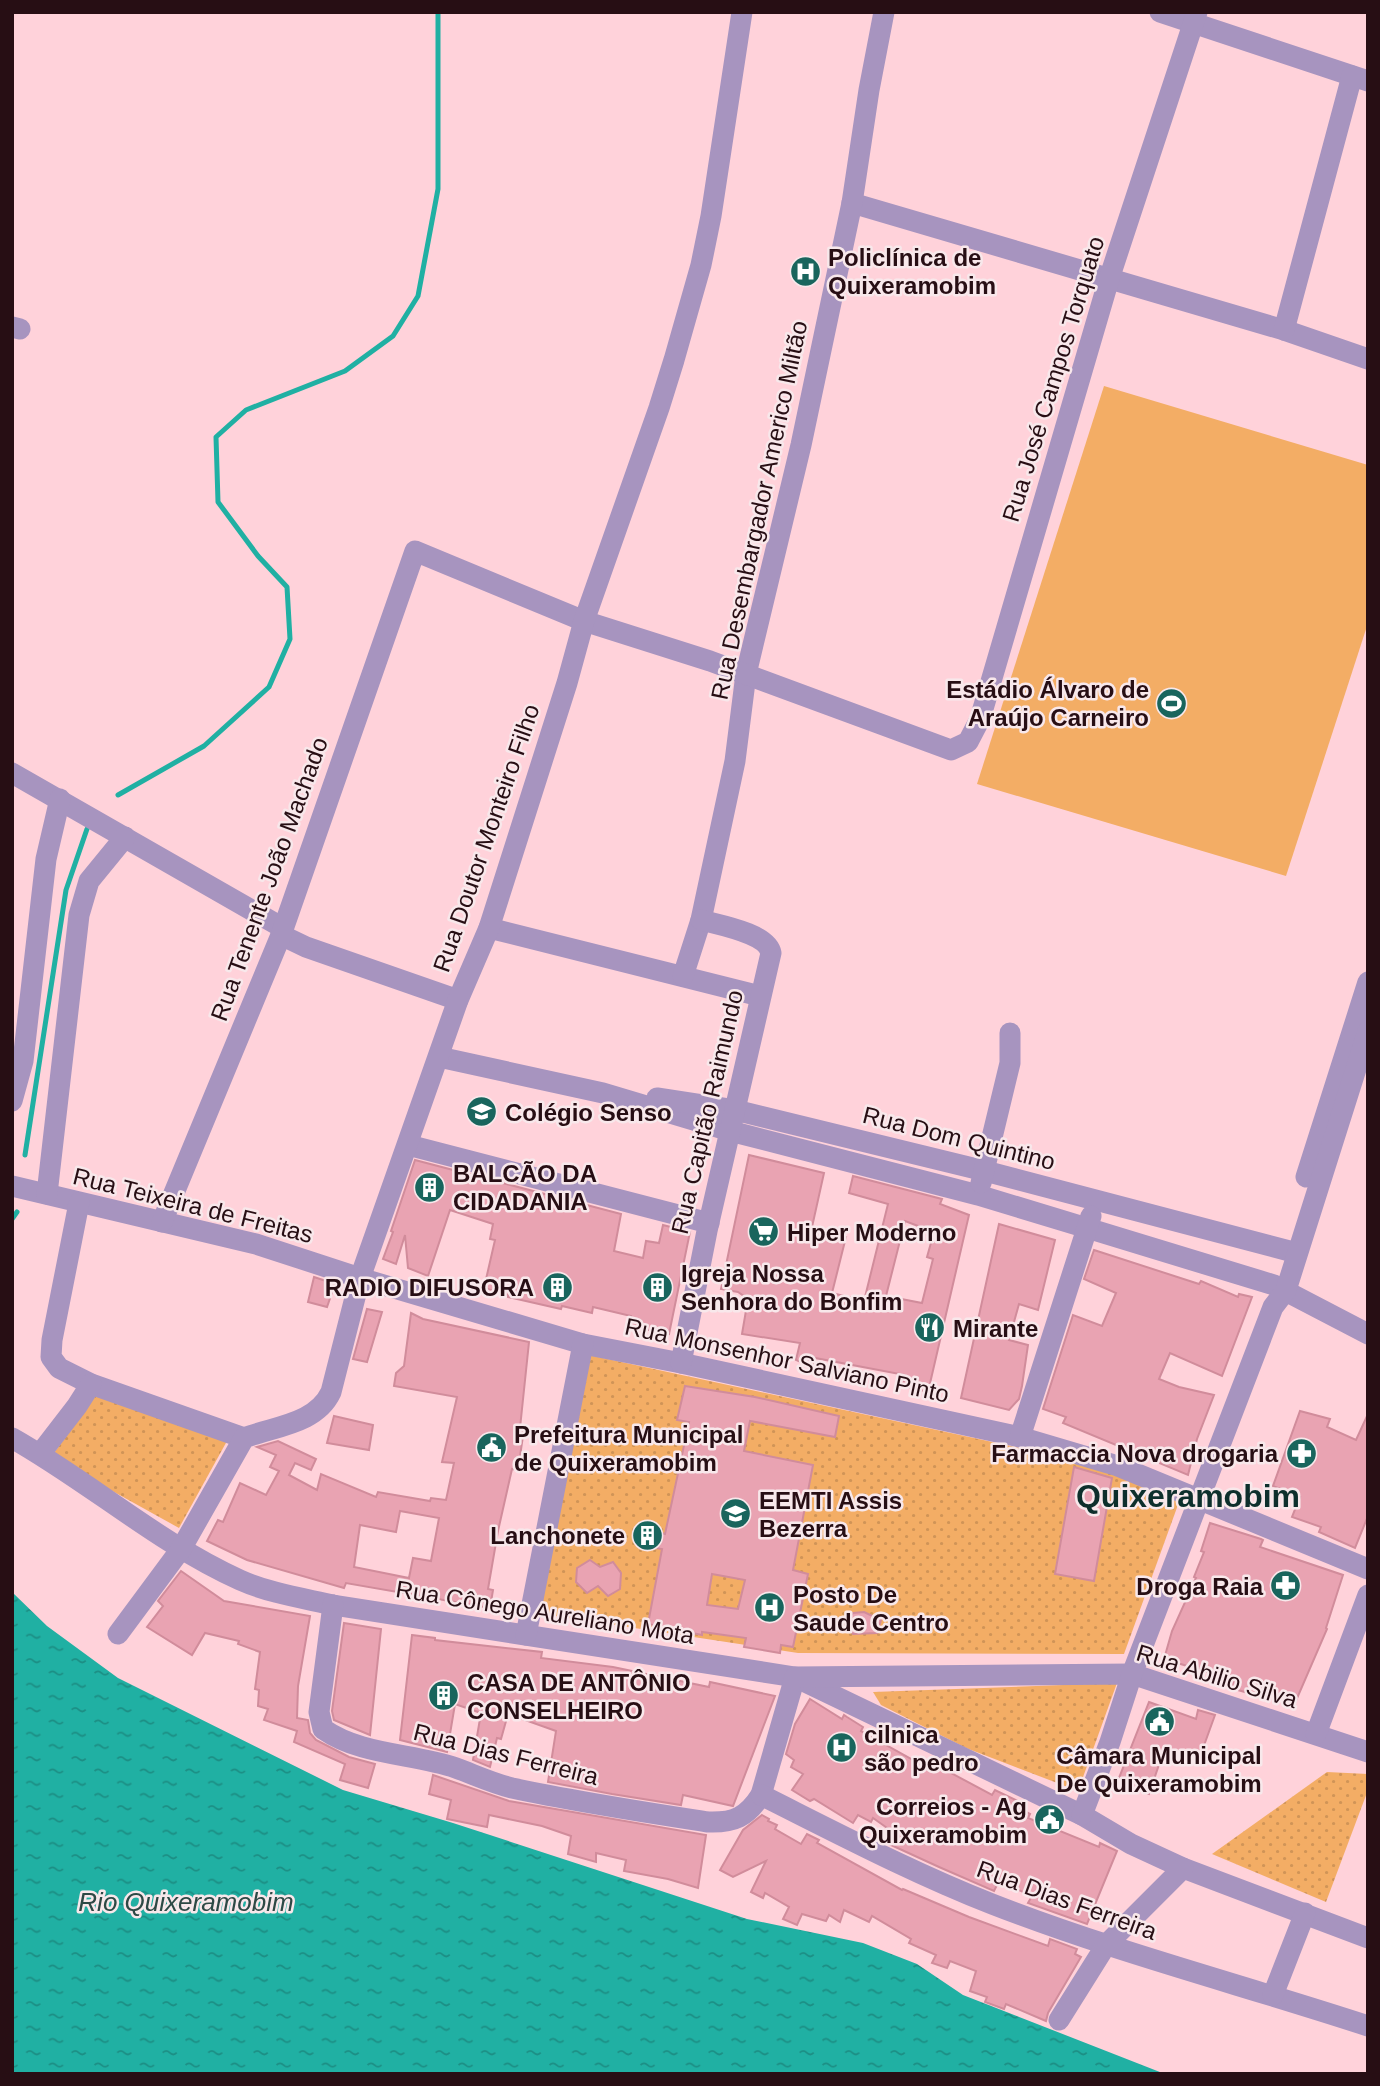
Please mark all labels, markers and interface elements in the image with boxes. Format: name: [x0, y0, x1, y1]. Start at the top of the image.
street label: Rua José Campos Torquato: [997, 233, 1109, 525]
place label: Policlínica de Quixeramobim: [828, 244, 996, 299]
hospital icon: Policlínica de Quixeramobim: [788, 254, 822, 288]
street label: Rua Desembargador Americo Miltão: [706, 318, 812, 702]
place label: Estádio Álvaro de Araújo Carneiro: [946, 676, 1149, 731]
sports icon: Estádio Álvaro de Araújo Carneiro: [1155, 686, 1189, 720]
street label: Rua Doutor Monteiro Filho: [427, 701, 545, 975]
street label: Rua Tenente João Machado: [205, 734, 333, 1024]
street label: Rua Capitão Raimundo: [666, 987, 748, 1237]
school or university icon: Colégio Senso: [465, 1095, 499, 1129]
place label: Colégio Senso: [505, 1099, 672, 1126]
street label: Rua Dom Quintino: [860, 1101, 1058, 1175]
place label: BALCÃO DA CIDADANIA: [453, 1160, 597, 1215]
street label: Rua Teixeira de Freitas: [70, 1162, 316, 1248]
building icon: BALCÃO DA CIDADANIA: [413, 1170, 447, 1204]
supermarket icon: Hiper Moderno: [747, 1215, 781, 1249]
place label: Hiper Moderno: [787, 1219, 956, 1246]
place label: Igreja Nossa Senhora do Bonfim: [681, 1260, 902, 1315]
building icon: RADIO DIFUSORA: [540, 1270, 574, 1304]
building icon: Igreja Nossa Senhora do Bonfim: [641, 1270, 675, 1304]
place label: RADIO DIFUSORA: [325, 1274, 534, 1301]
restaurant icon: Mirante: [913, 1311, 947, 1345]
street label: Rua Monsenhor Salviano Pinto: [622, 1312, 952, 1408]
place label: Mirante: [953, 1315, 1038, 1342]
place label: Prefeitura Municipal de Quixeramobim: [514, 1421, 743, 1476]
public building icon: Prefeitura Municipal de Quixeramobim: [474, 1431, 508, 1465]
pharmacy icon: Farmaccia Nova drogaria: [1284, 1436, 1318, 1470]
place label: Farmaccia Nova drogaria: [991, 1440, 1279, 1467]
district label: Quixeramobim: [1076, 1478, 1300, 1514]
place label: EEMTI Assis Bezerra: [759, 1487, 902, 1542]
school or university icon: EEMTI Assis Bezerra: [719, 1497, 753, 1531]
building icon: Lanchonete: [631, 1518, 665, 1552]
place label: Lanchonete: [490, 1522, 625, 1549]
pharmacy icon: Droga Raia: [1269, 1569, 1303, 1603]
place label: Droga Raia: [1136, 1573, 1264, 1600]
street label: Rua Cônego Aureliano Mota: [394, 1575, 697, 1649]
place label: Posto De Saude Centro: [793, 1581, 949, 1636]
hospital icon: Posto De Saude Centro: [753, 1591, 787, 1625]
street label: Rua Abilio Silva: [1133, 1639, 1301, 1713]
place label: CASA DE ANTÔNIO CONSELHEIRO: [467, 1669, 691, 1724]
building icon: CASA DE ANTÔNIO CONSELHEIRO: [427, 1679, 461, 1713]
public building icon: Câmara Municipal De Quixeramobim: [1142, 1704, 1176, 1738]
street label: Rua Dias Ferreira: [411, 1718, 602, 1790]
place label: cilnica são pedro: [864, 1721, 979, 1776]
hospital icon: cilnica são pedro: [824, 1731, 858, 1765]
place label: Câmara Municipal De Quixeramobim: [1056, 1742, 1262, 1797]
place label: Correios - Ag Quixeramobim: [859, 1793, 1027, 1848]
public building icon: Correios - Ag Quixeramobim: [1033, 1803, 1067, 1837]
street label: Rua Dias Ferreira: [973, 1855, 1161, 1945]
water label: Rio Quixeramobim: [78, 1887, 294, 1917]

